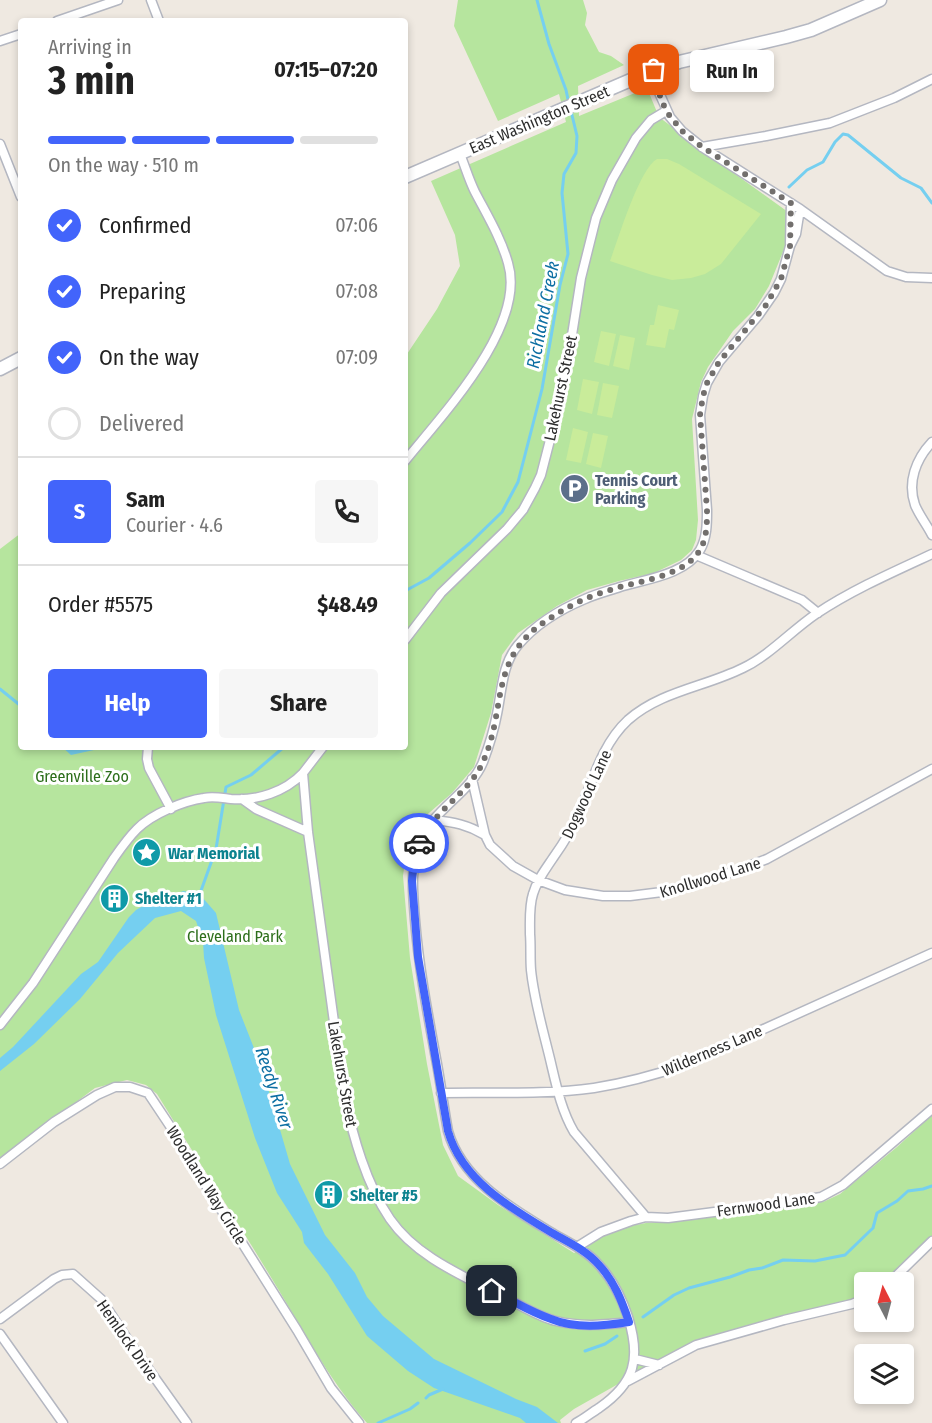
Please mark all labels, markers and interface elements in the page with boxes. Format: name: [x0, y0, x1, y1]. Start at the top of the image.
text: Arriving in: [48, 35, 132, 59]
pin: [628, 44, 679, 95]
callout: Run In: [690, 49, 774, 91]
icon: bag: [637, 53, 670, 86]
text: 07:15–07:20: [274, 56, 378, 83]
text: 3 min: [48, 58, 135, 104]
text: Run In: [706, 59, 758, 83]
street label: East Washington Street: [466, 81, 613, 158]
text: On the way · 510 m: [48, 153, 199, 177]
icon: check: [48, 209, 81, 242]
text: Confirmed: [99, 212, 192, 239]
text: 07:06: [335, 213, 378, 237]
water label: Richland Creek: [522, 259, 564, 371]
icon: check: [48, 275, 81, 308]
text: Preparing: [99, 278, 185, 305]
text: 07:08: [335, 279, 378, 303]
street label: Lakehurst Street: [540, 333, 581, 443]
icon: check: [48, 341, 81, 374]
text: On the way: [99, 344, 199, 371]
text: 07:09: [336, 345, 378, 369]
text: Delivered: [99, 410, 184, 437]
place label: Tennis Court Parking: [595, 471, 678, 508]
parking icon: Tennis Court Parking: [558, 473, 590, 505]
button: phone: [315, 480, 378, 543]
text: Sam: [126, 486, 165, 513]
text: S: [74, 498, 85, 525]
text: Courier · 4.6: [126, 513, 223, 537]
text: Order #5575: [48, 591, 153, 618]
text: $48.49: [317, 591, 378, 618]
button: Help: [48, 669, 207, 738]
button: Share: [219, 669, 378, 738]
street label: Dogwood Lane: [558, 747, 615, 842]
park label: Greenville Zoo: [35, 767, 129, 786]
courier: [389, 813, 449, 873]
icon: car: [403, 827, 436, 860]
place icon: War Memorial: [131, 837, 163, 869]
place label: War Memorial: [168, 844, 260, 863]
street label: Knollwood Lane: [657, 853, 763, 902]
building icon: Shelter #1: [98, 882, 130, 914]
place label: Shelter #1: [135, 889, 202, 908]
park label: Cleveland Park: [187, 927, 284, 946]
street label: Lakehurst Street: [324, 1020, 361, 1129]
street label: Wilderness Lane: [659, 1021, 765, 1080]
water label: Reedy River: [250, 1044, 298, 1133]
street label: Woodland Way Circle: [162, 1122, 251, 1248]
building icon: Shelter #5: [313, 1179, 345, 1211]
place label: Shelter #5: [350, 1186, 418, 1205]
street label: Fernwood Lane: [716, 1188, 817, 1221]
pin: [466, 1265, 517, 1316]
north arrow: [854, 1272, 914, 1332]
map controls: [854, 1272, 914, 1404]
icon: home: [475, 1274, 508, 1307]
street label: Hemlock Drive: [93, 1296, 162, 1384]
button: layers: [854, 1344, 914, 1404]

